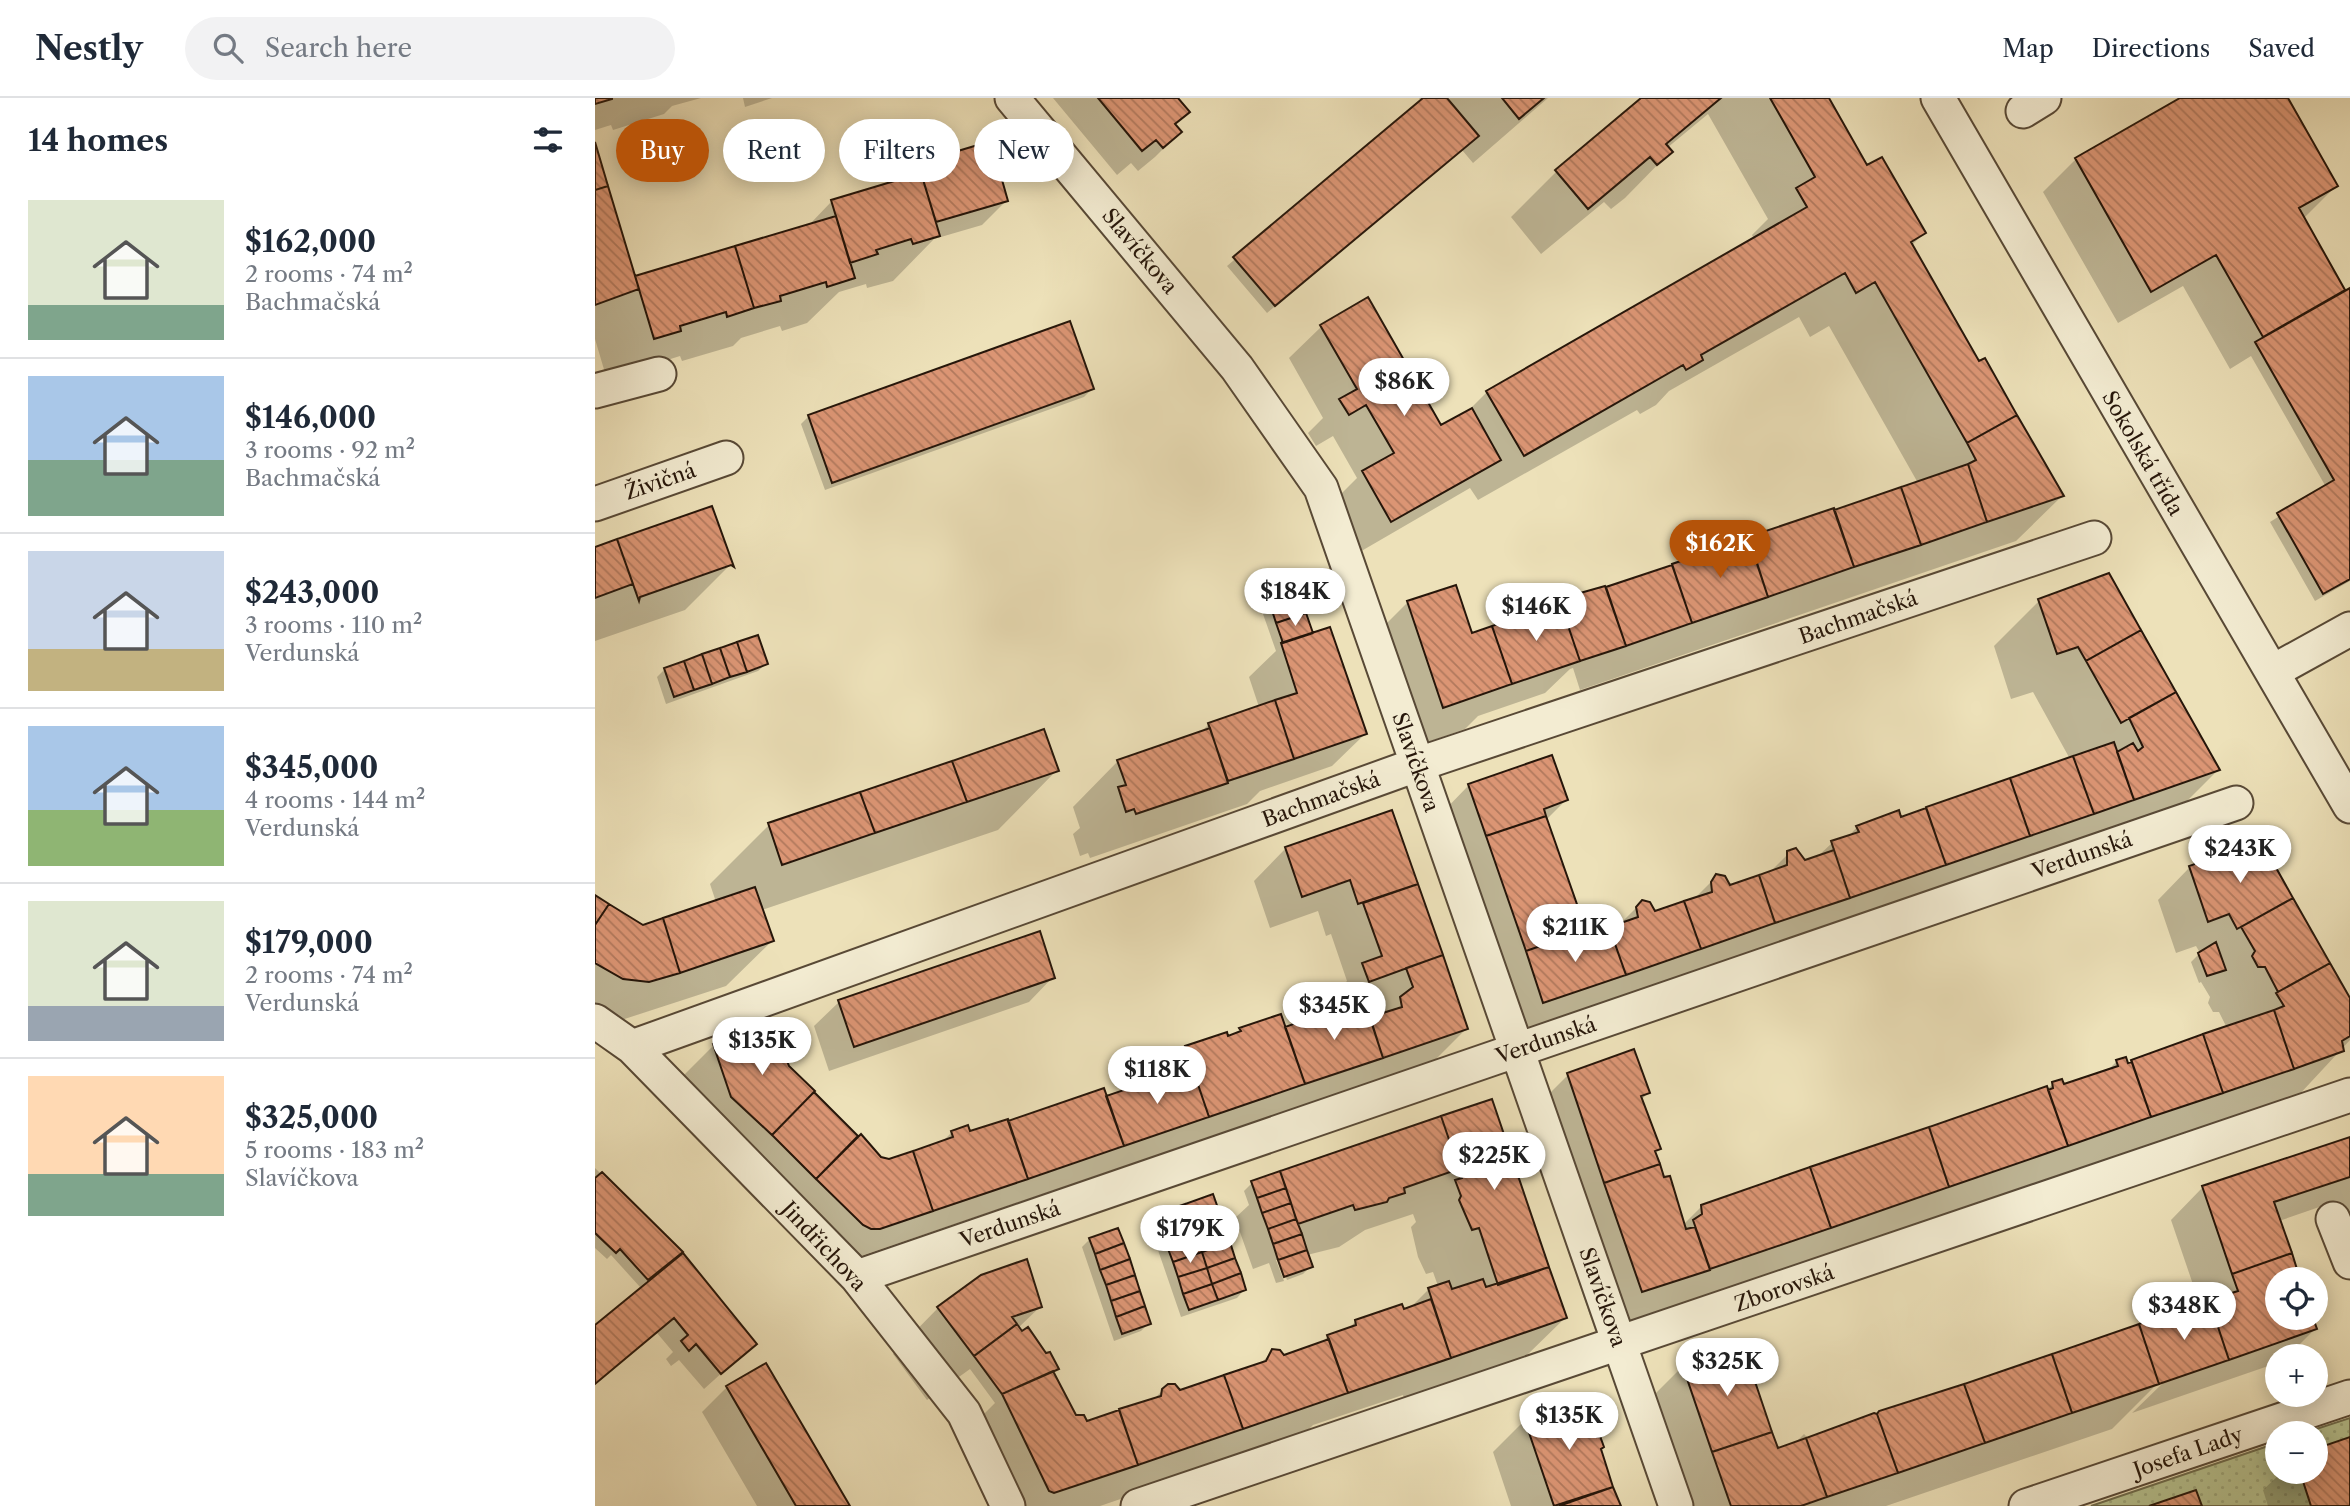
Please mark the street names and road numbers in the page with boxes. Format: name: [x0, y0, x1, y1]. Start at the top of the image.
street label: Slavíčkova: [1097, 203, 1184, 299]
street label: Sokolská třída: [2097, 386, 2189, 521]
street label: Živičná: [621, 457, 700, 505]
street label: Bachmačská: [1795, 585, 1921, 649]
street label: Slavíčkova: [1387, 709, 1445, 816]
street label: Bachmačská: [1259, 766, 1384, 832]
street label: Verdunská: [2028, 826, 2136, 884]
street label: Verdunská: [1492, 1011, 1600, 1069]
street label: Jindřichova: [774, 1194, 872, 1297]
street label: Verdunská: [956, 1195, 1064, 1253]
street label: Slavíčkova: [1574, 1244, 1632, 1351]
street label: Zborovská: [1731, 1259, 1838, 1317]
street label: Josefa Lady: [2127, 1422, 2246, 1483]

